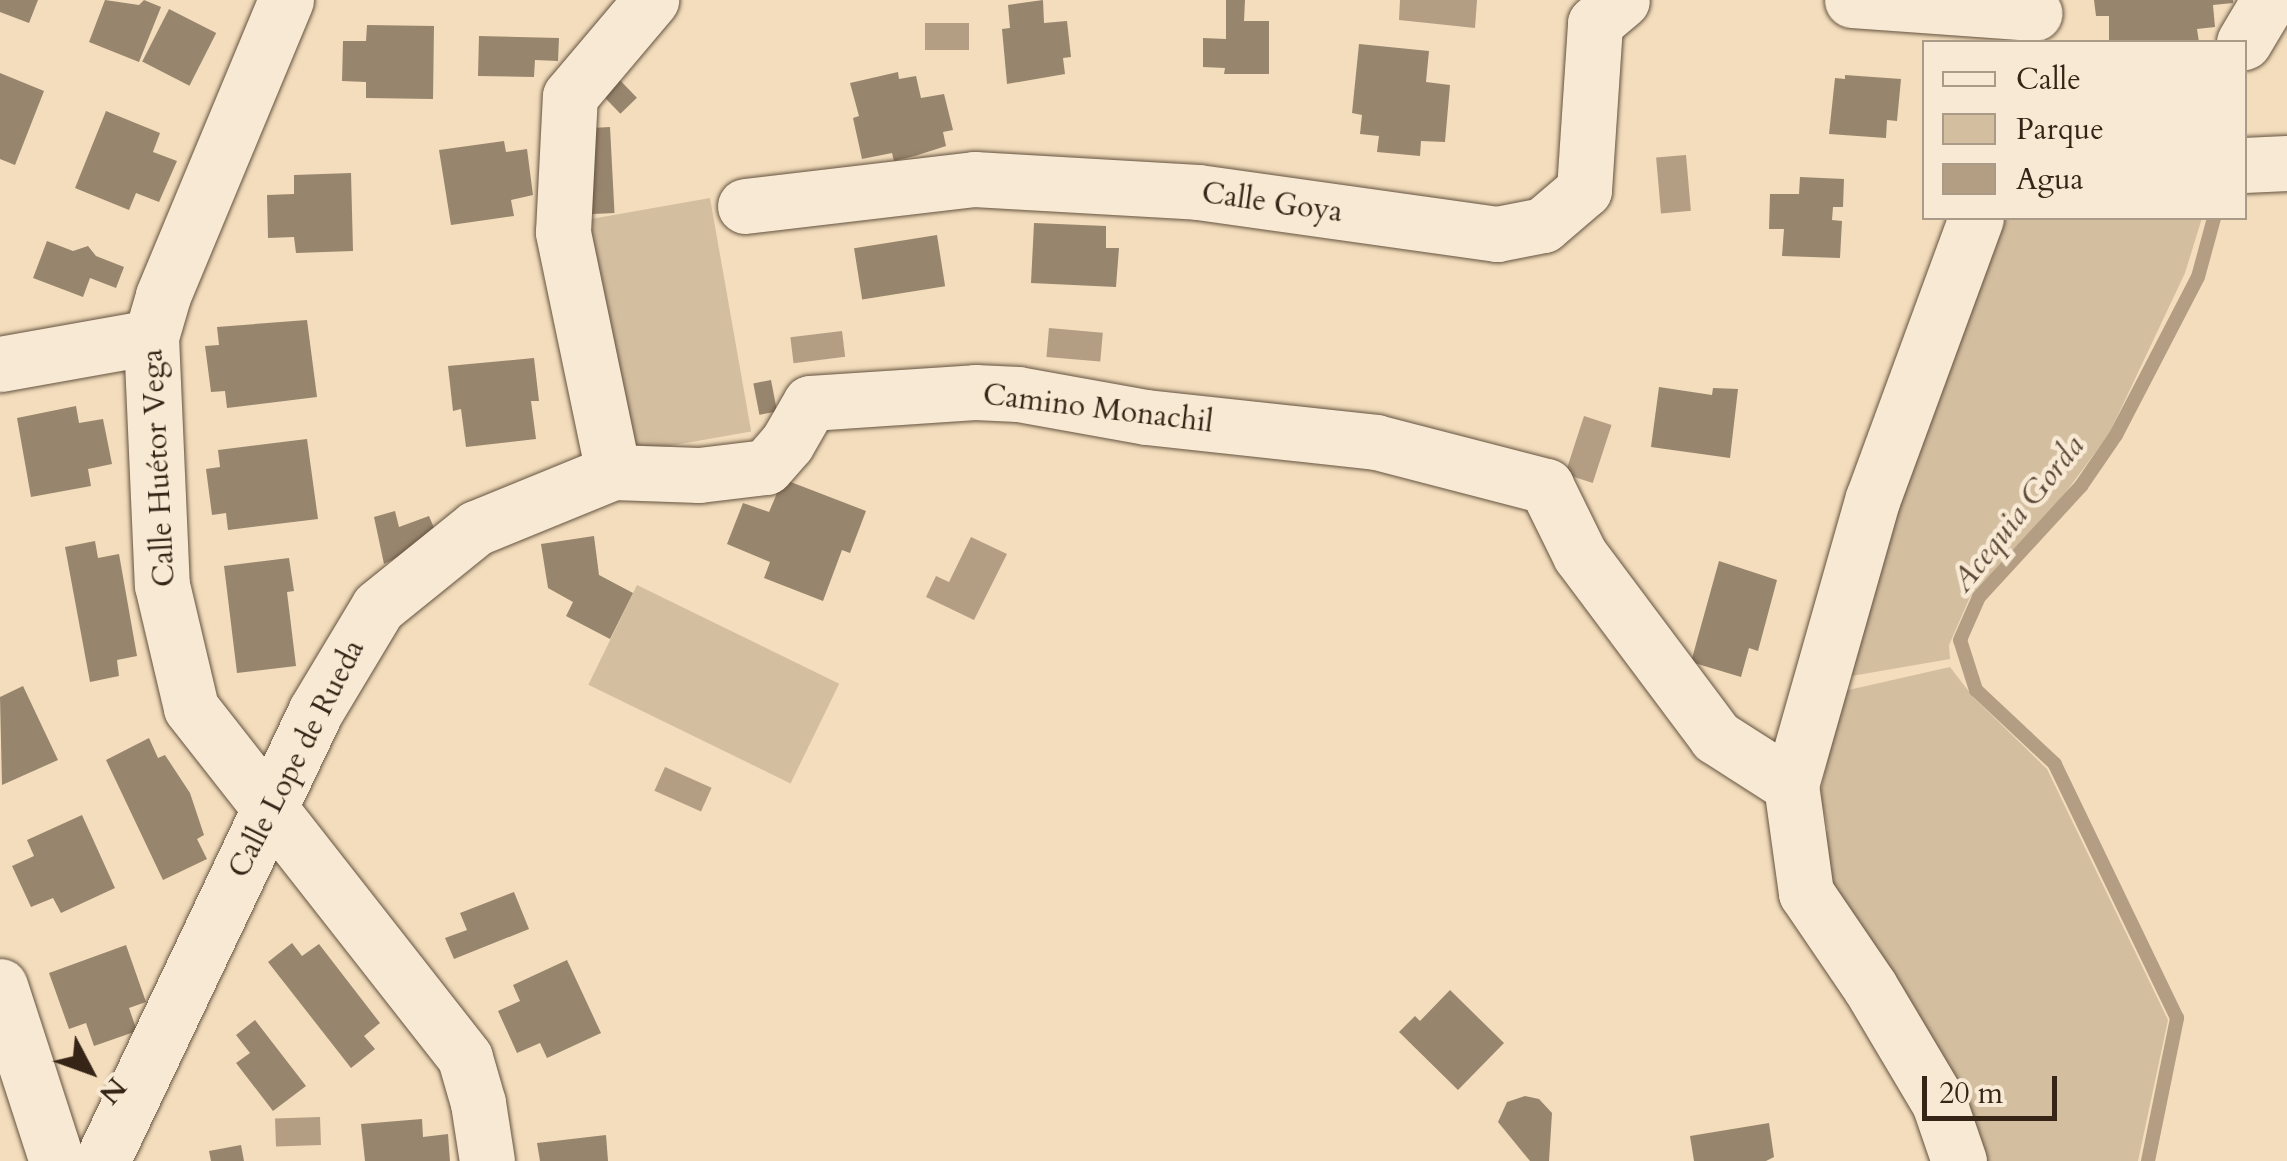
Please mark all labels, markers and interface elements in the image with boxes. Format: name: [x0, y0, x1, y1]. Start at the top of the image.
legend: [1922, 40, 2247, 220]
text: Calle: [2016, 59, 2081, 100]
text: Parque: [2016, 109, 2104, 150]
text: Agua: [2016, 159, 2084, 200]
street label: Calle Goya: [1199, 175, 1345, 231]
street label: Calle Huétor Vega: [135, 348, 183, 588]
street label: Camino Monachil: [981, 377, 1215, 441]
water label: Acequia Gorda: [1943, 428, 2093, 600]
street label: Calle Lope de Rueda: [221, 634, 373, 884]
north arrow: [40, 1021, 140, 1121]
scale bar: [1927, 1056, 2062, 1118]
text: N: [90, 1069, 135, 1112]
text: 20 m: [1939, 1073, 2003, 1114]

